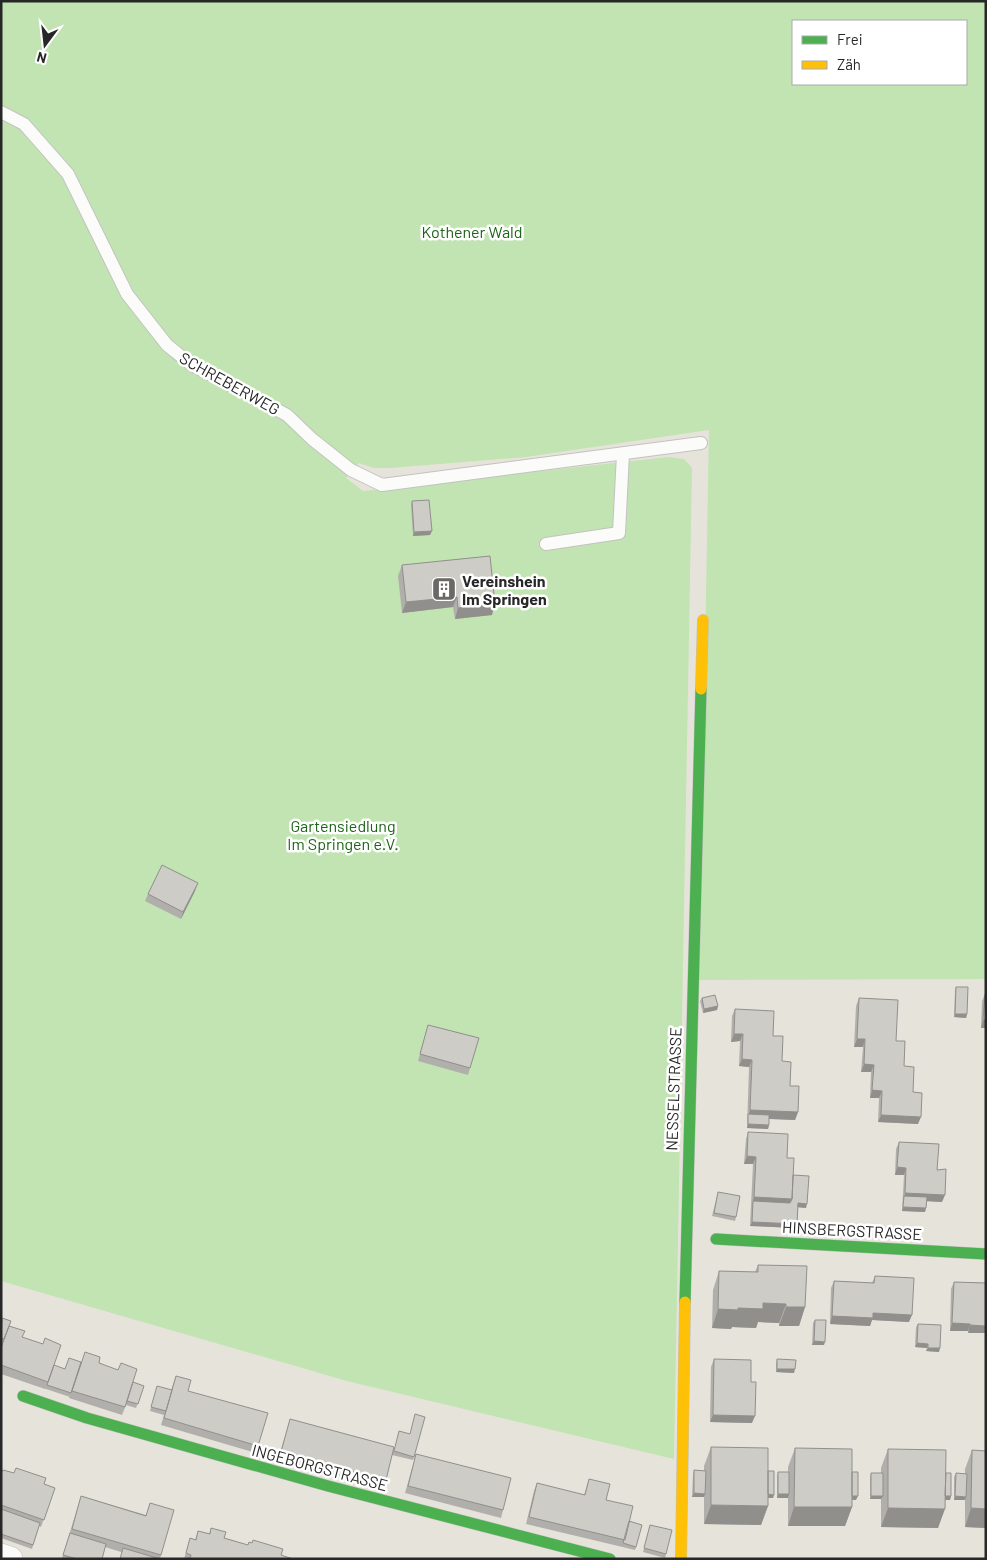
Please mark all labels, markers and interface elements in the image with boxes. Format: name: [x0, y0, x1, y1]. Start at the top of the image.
north arrow: [20, 20, 70, 70]
legend: [792, 20, 967, 85]
text: Frei: [837, 30, 863, 48]
text: N: [35, 49, 48, 67]
text: Zäh: [837, 55, 861, 73]
park label: Kothener Wald: [422, 222, 522, 241]
street label: SCHREBERWEG: [177, 348, 283, 418]
place label: Vereinshein Im Springen: [462, 571, 547, 608]
building icon: Vereinshein Im Springen: [431, 576, 457, 602]
park label: Gartensiedlung Im Springen e.V.: [287, 816, 399, 853]
street label: NESSELSTRASSE: [661, 1027, 685, 1151]
street label: HINSBERGSTRASSE: [782, 1217, 922, 1243]
street label: INGEBORGSTRASSE: [250, 1440, 390, 1494]

